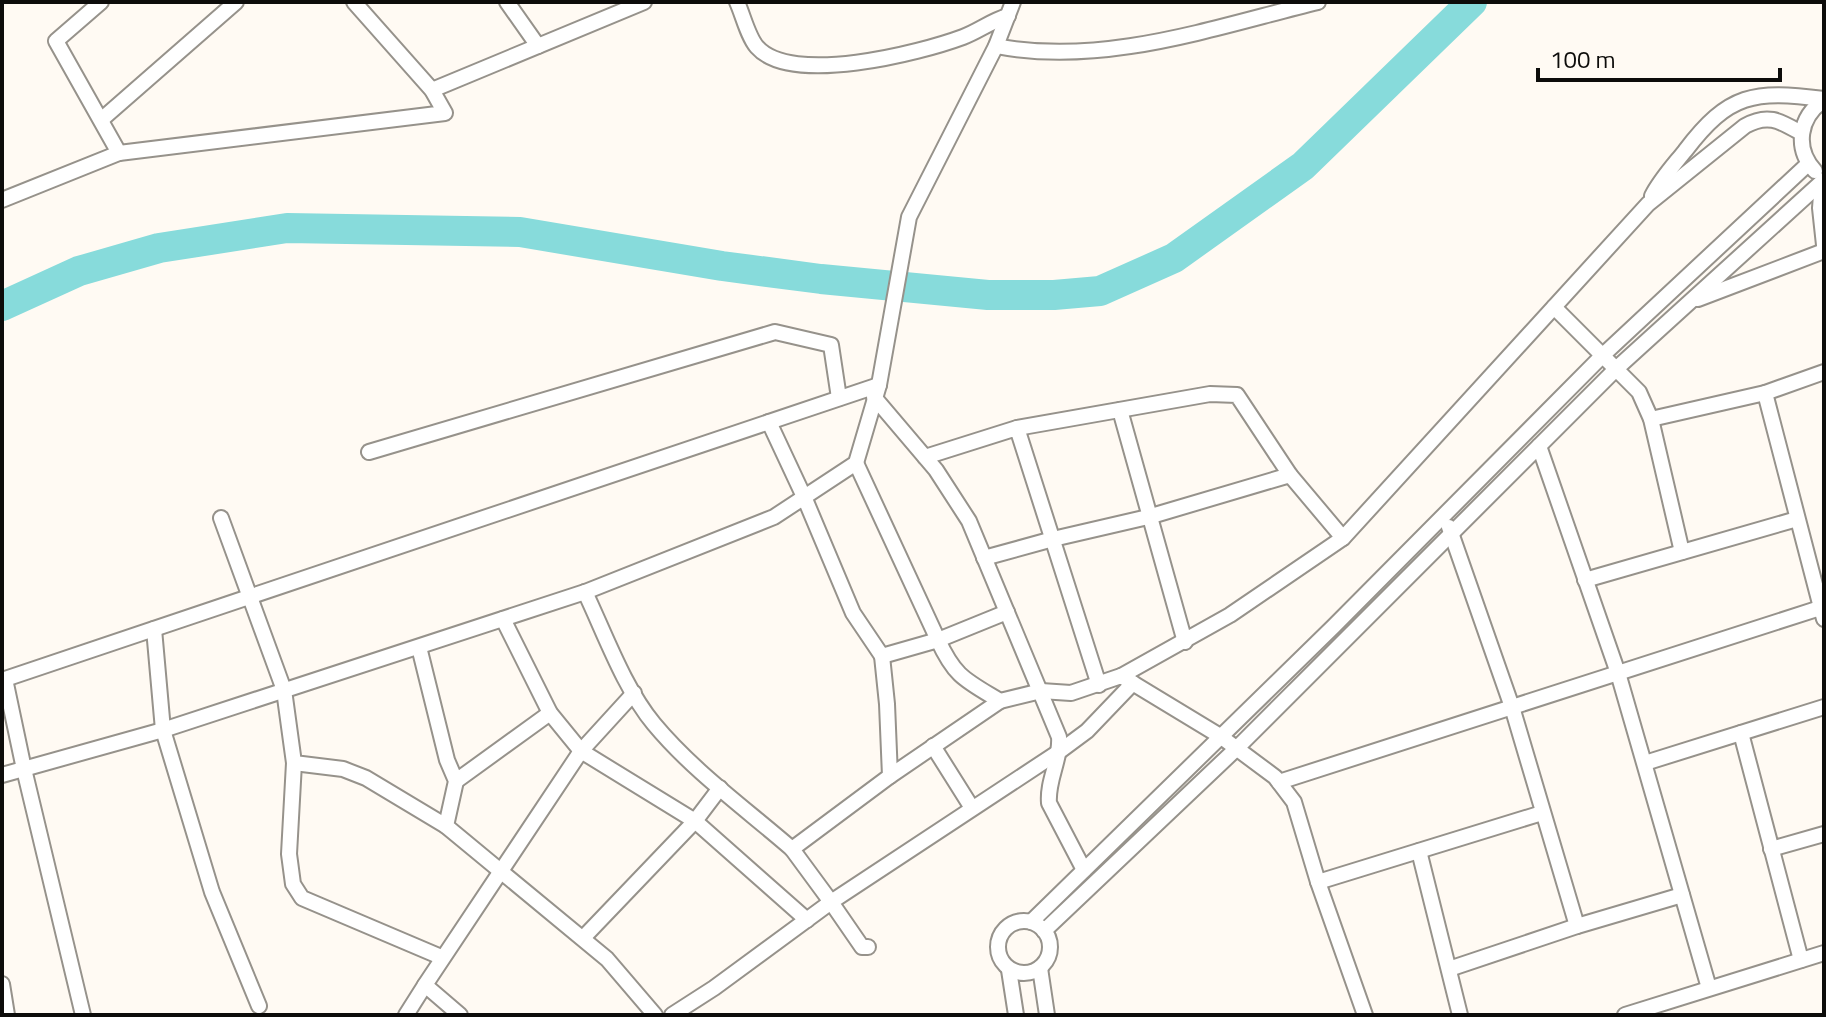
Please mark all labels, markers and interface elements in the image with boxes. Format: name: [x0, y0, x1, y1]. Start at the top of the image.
scale bar: [1538, 32, 1780, 82]
text: 100 m: [1550, 41, 1616, 77]

